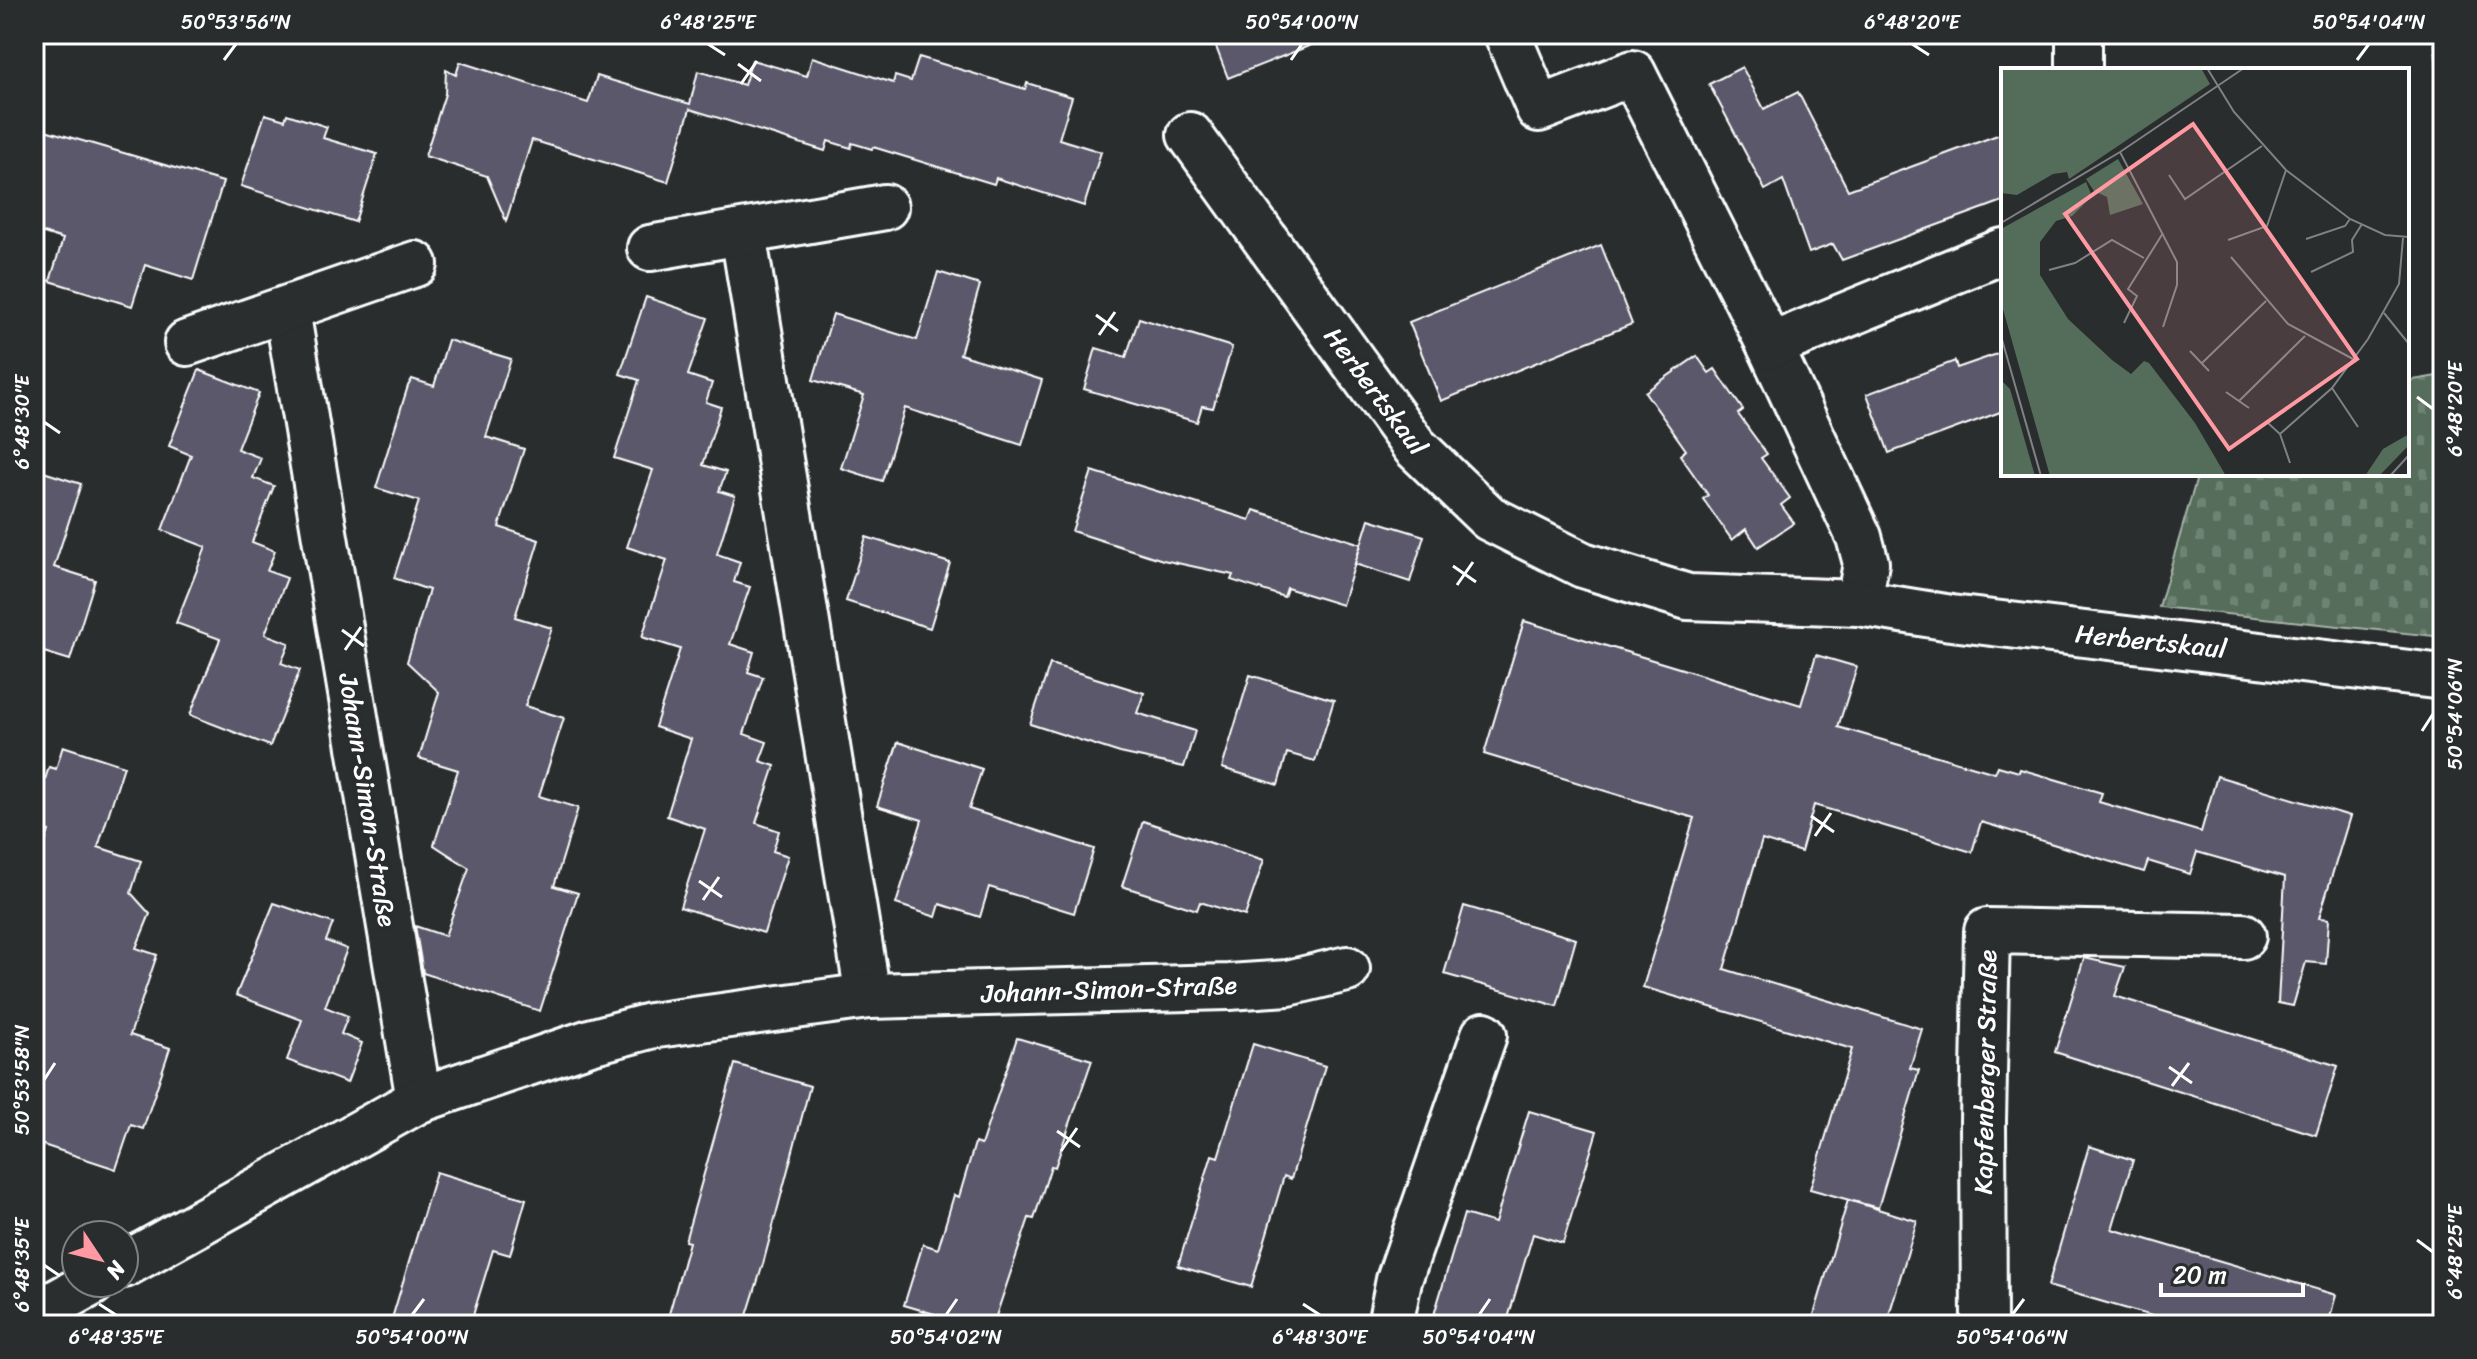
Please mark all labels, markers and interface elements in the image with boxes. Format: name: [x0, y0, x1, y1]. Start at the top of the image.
text: 50°53'56"N: [181, 5, 291, 40]
text: 6°48'25"E: [660, 5, 757, 40]
text: 50°54'00"N: [1245, 5, 1359, 40]
text: 6°48'20"E: [1864, 5, 1962, 40]
text: 50°54'04"N: [2313, 5, 2426, 40]
inset map: [2001, 68, 2409, 476]
street label: Herbertskaul: [1312, 317, 1440, 466]
text: 6°48'20"E: [2438, 359, 2473, 457]
text: 6°48'30"E: [5, 373, 40, 469]
street label: Herbertskaul: [2073, 610, 2230, 672]
text: 50°54'06"N: [2438, 658, 2473, 770]
street label: Johann-Simon-Straße: [325, 669, 411, 930]
street label: Kapfenberger Straße: [1960, 949, 2010, 1195]
street label: Johann-Simon-Straße: [979, 962, 1238, 1016]
text: 50°53'58"N: [5, 1025, 40, 1135]
text: 6°48'25"E: [2438, 1203, 2473, 1300]
text: 6°48'35"E: [5, 1216, 40, 1312]
north arrow: [60, 1219, 140, 1299]
scale bar: [2161, 1247, 2303, 1297]
text: N: [95, 1252, 137, 1288]
text: 20 m: [2173, 1254, 2227, 1296]
text: 6°48'35"E: [69, 1320, 165, 1355]
text: 50°54'00"N: [355, 1320, 469, 1355]
text: 50°54'02"N: [890, 1320, 1002, 1355]
text: 6°48'30"E: [1273, 1320, 1369, 1355]
text: 50°54'04"N: [1423, 1320, 1536, 1355]
text: 50°54'06"N: [1956, 1320, 2068, 1355]

